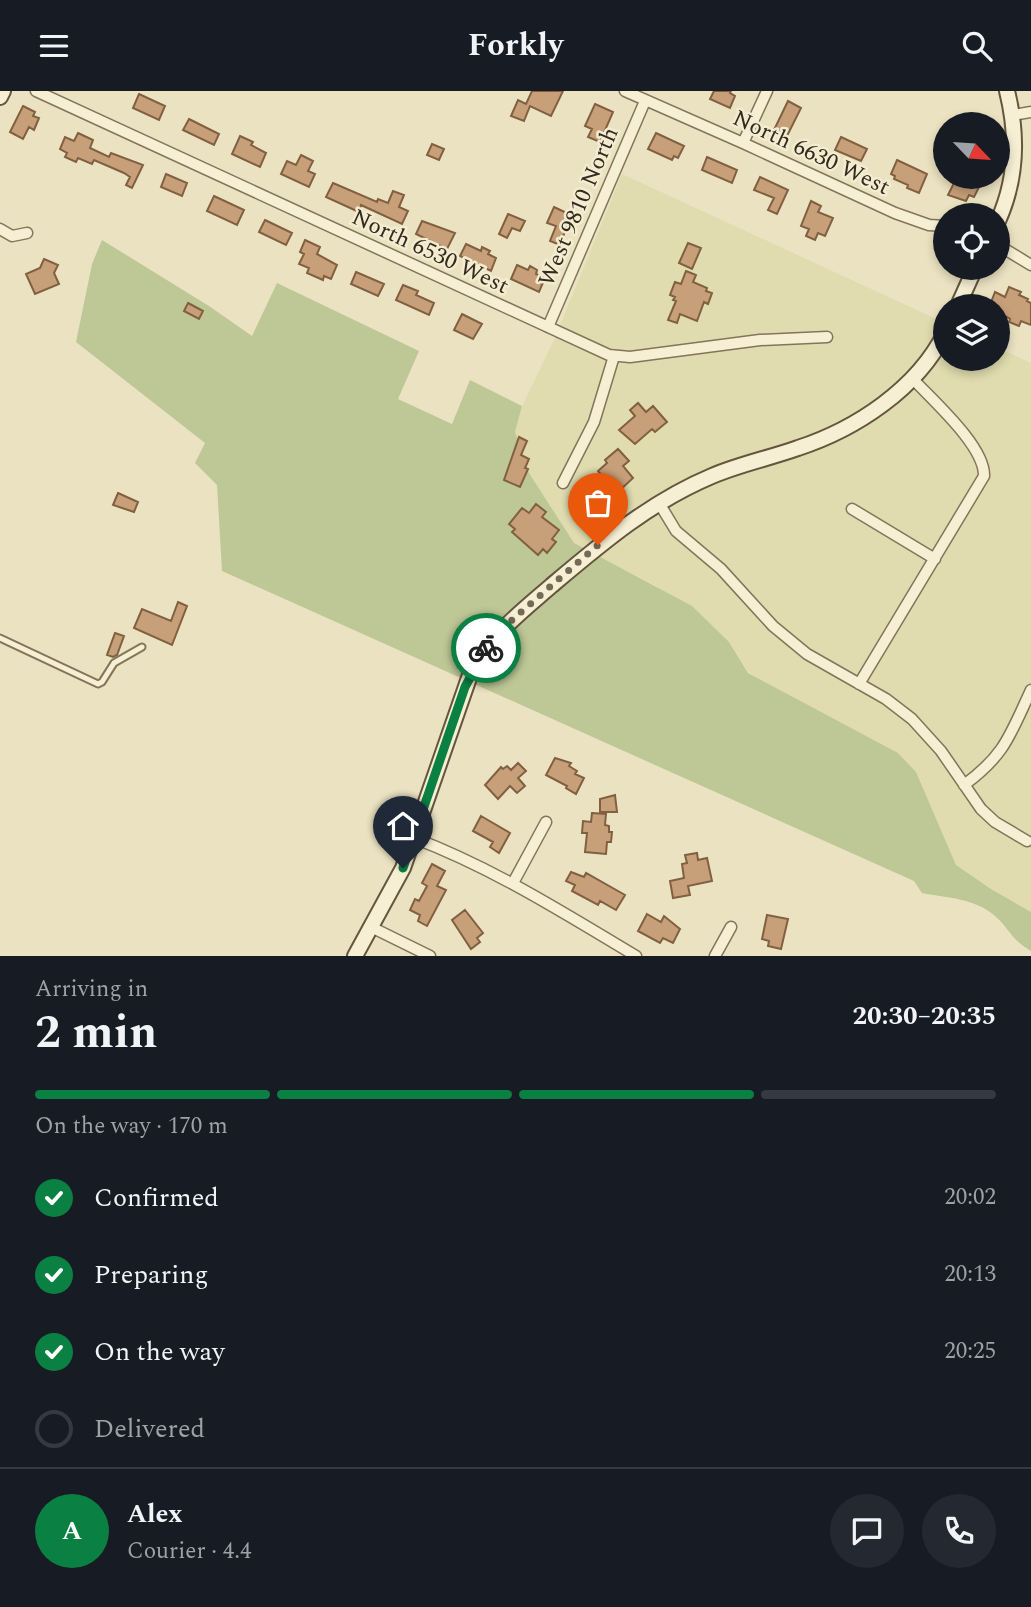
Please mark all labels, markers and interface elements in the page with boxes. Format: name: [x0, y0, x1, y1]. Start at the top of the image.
text: Forkly: [468, 21, 563, 70]
icon: menu: [35, 27, 73, 65]
icon: search: [958, 27, 996, 65]
street label: North 6630 West: [727, 101, 895, 205]
north arrow: [933, 112, 1010, 189]
map controls: [933, 112, 1010, 371]
street label: West 9810 North: [530, 122, 628, 292]
street label: North 6530 West: [346, 200, 514, 304]
button: locate: [933, 203, 1010, 280]
button: layers: [933, 294, 1010, 371]
pin: [568, 473, 628, 545]
icon: bag: [579, 484, 617, 522]
courier: [451, 613, 521, 683]
icon: bike: [467, 629, 505, 667]
pin: [373, 796, 433, 868]
icon: home: [384, 807, 422, 845]
text: Arriving in: [35, 972, 148, 1007]
text: 20:30–20:35: [852, 996, 996, 1036]
text: 2 min: [35, 998, 157, 1068]
text: On the way · 170 m: [35, 1109, 228, 1144]
text: Confirmed: [94, 1178, 219, 1218]
icon: check: [35, 1179, 73, 1217]
text: 20:02: [944, 1180, 996, 1215]
text: Preparing: [94, 1255, 208, 1295]
icon: check: [35, 1256, 73, 1294]
text: 20:13: [944, 1257, 996, 1292]
text: On the way: [94, 1332, 225, 1372]
icon: check: [35, 1333, 73, 1371]
text: 20:25: [944, 1334, 996, 1369]
text: Delivered: [94, 1409, 205, 1449]
text: Alex: [127, 1494, 182, 1534]
button: chat: [830, 1494, 904, 1568]
button: phone: [922, 1494, 996, 1568]
text: A: [62, 1511, 82, 1551]
text: Courier · 4.4: [127, 1534, 252, 1569]

